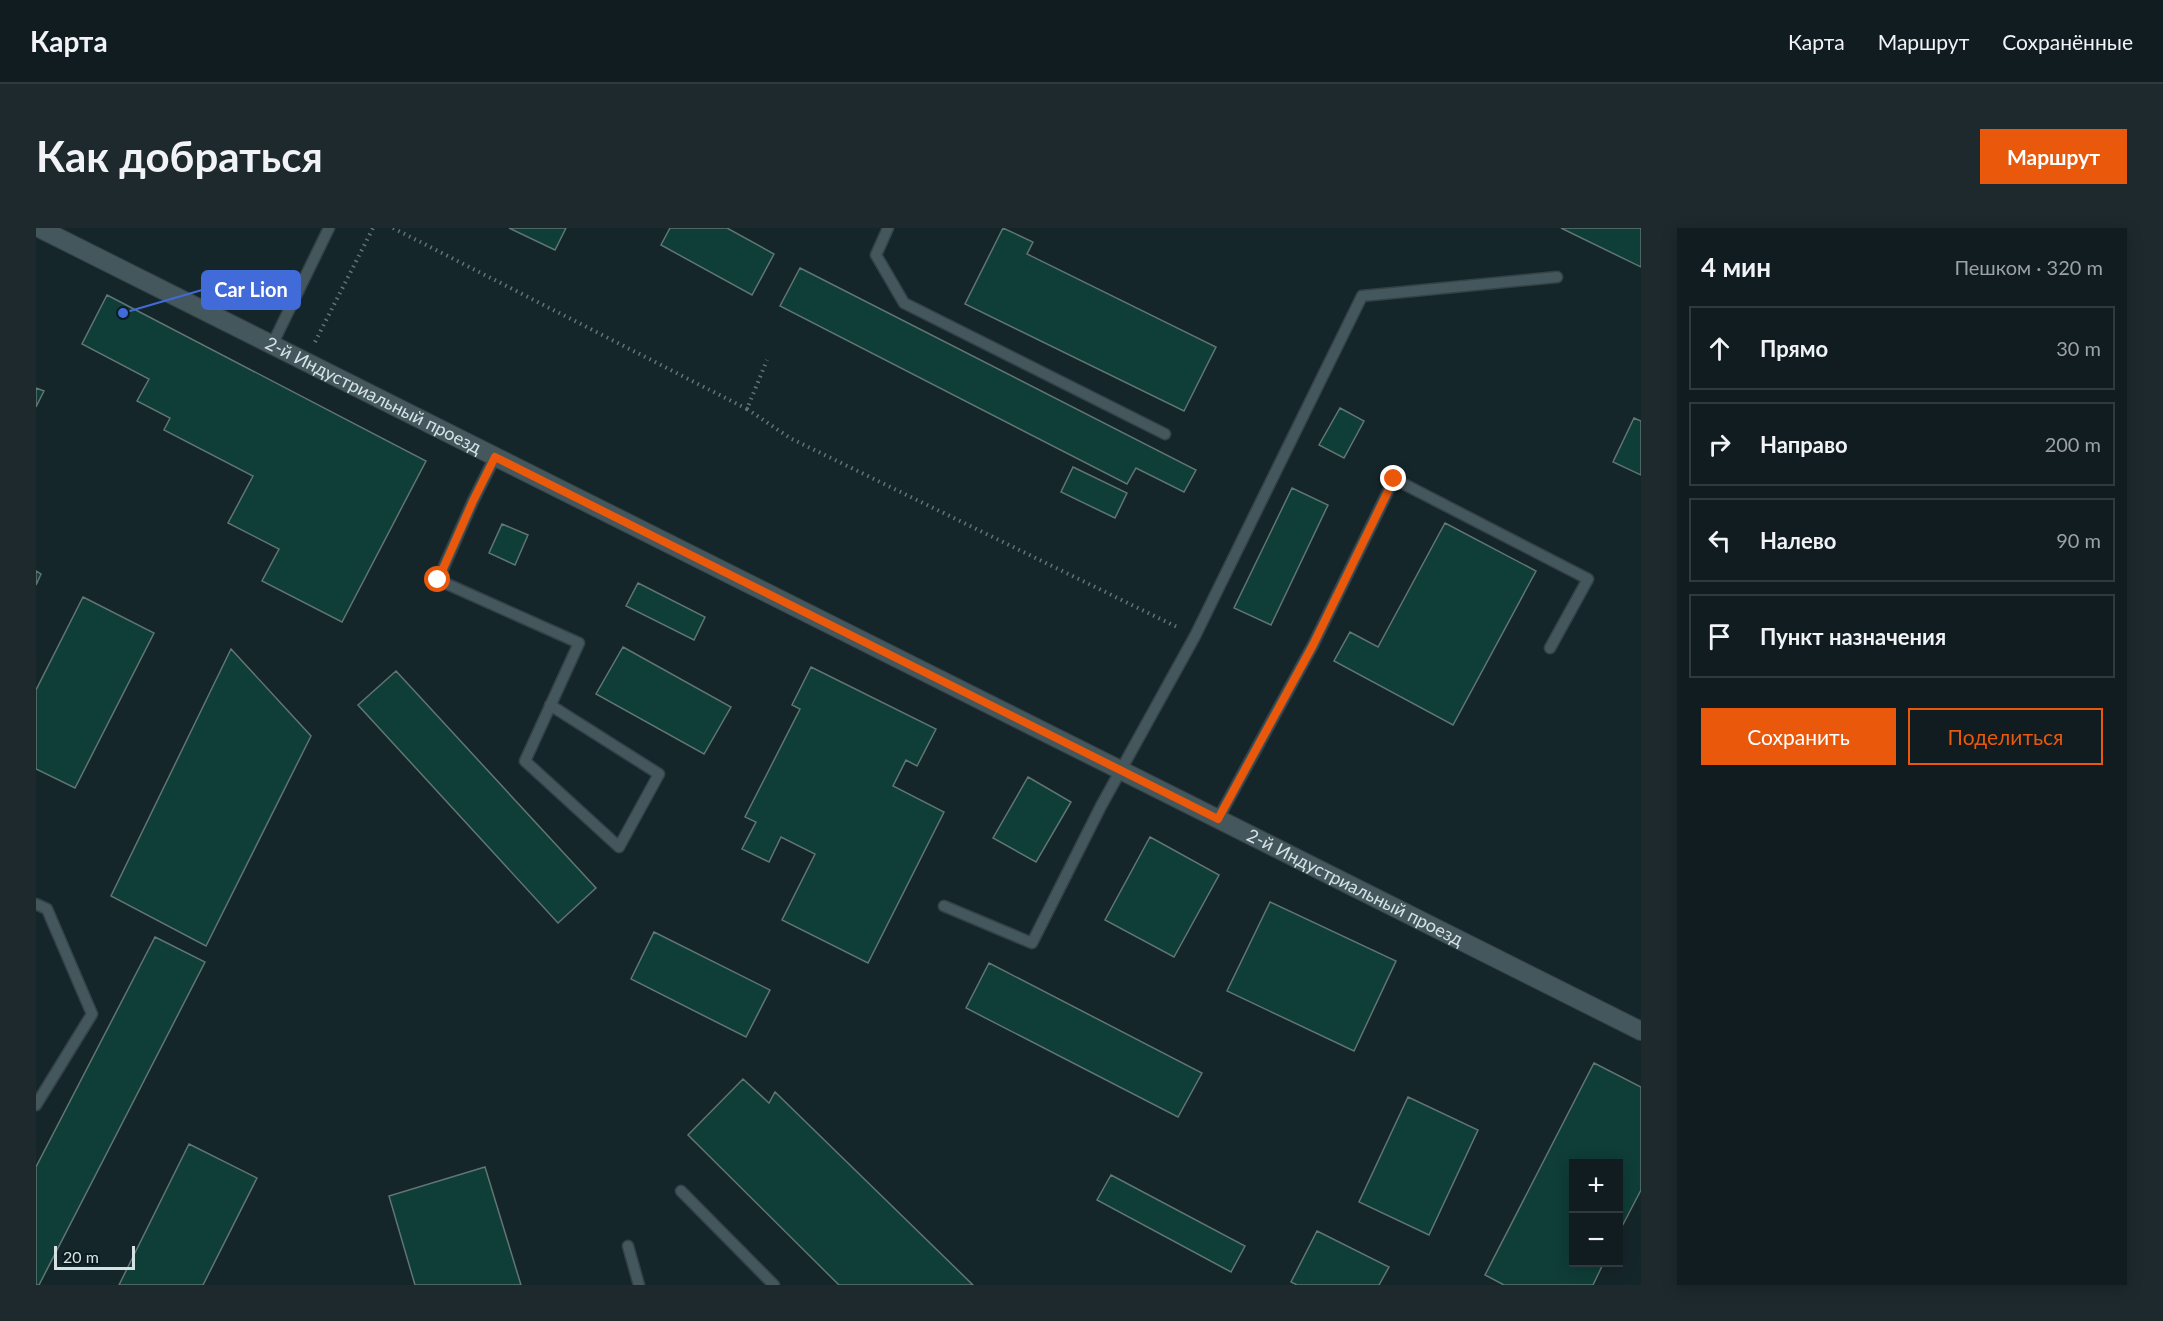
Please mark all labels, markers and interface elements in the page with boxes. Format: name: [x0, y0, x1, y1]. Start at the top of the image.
text: Карта: [30, 24, 108, 58]
text: Карта: [1788, 29, 1845, 54]
text: Маршрут: [1878, 29, 1969, 54]
text: Сохранённые: [2002, 29, 2133, 54]
button: Маршрут: [1980, 129, 2127, 184]
text: Как добраться: [36, 131, 323, 181]
text: 4 мин: [1701, 251, 1771, 283]
text: Пешком · 320 m: [1954, 255, 2103, 279]
callout: Car Lion: [202, 271, 300, 309]
text: Car Lion: [214, 277, 288, 301]
street label: 2-й Индустриальный проезд: [262, 331, 486, 458]
icon: ahead: [1703, 332, 1736, 365]
text: Прямо: [1760, 335, 1828, 362]
text: 30 m: [2056, 336, 2101, 360]
icon: right: [1703, 428, 1736, 461]
text: Направо: [1760, 431, 1848, 458]
text: 200 m: [2045, 432, 2101, 456]
route end: [1380, 465, 1406, 491]
icon: left: [1703, 524, 1736, 557]
text: Налево: [1760, 527, 1836, 554]
text: 90 m: [2056, 528, 2101, 552]
route start: [424, 566, 450, 592]
icon: arrive: [1703, 620, 1736, 653]
text: Пункт назначения: [1760, 623, 1946, 650]
button: Сохранить: [1701, 708, 1896, 765]
button: Поделиться: [1908, 708, 2103, 765]
street label: 2-й Индустриальный проезд: [1244, 823, 1467, 950]
map controls: [1569, 1159, 1623, 1267]
button: +: [1569, 1159, 1623, 1213]
button: −: [1569, 1213, 1623, 1267]
scale bar: [54, 1243, 135, 1270]
text: 20 m: [63, 1247, 99, 1266]

